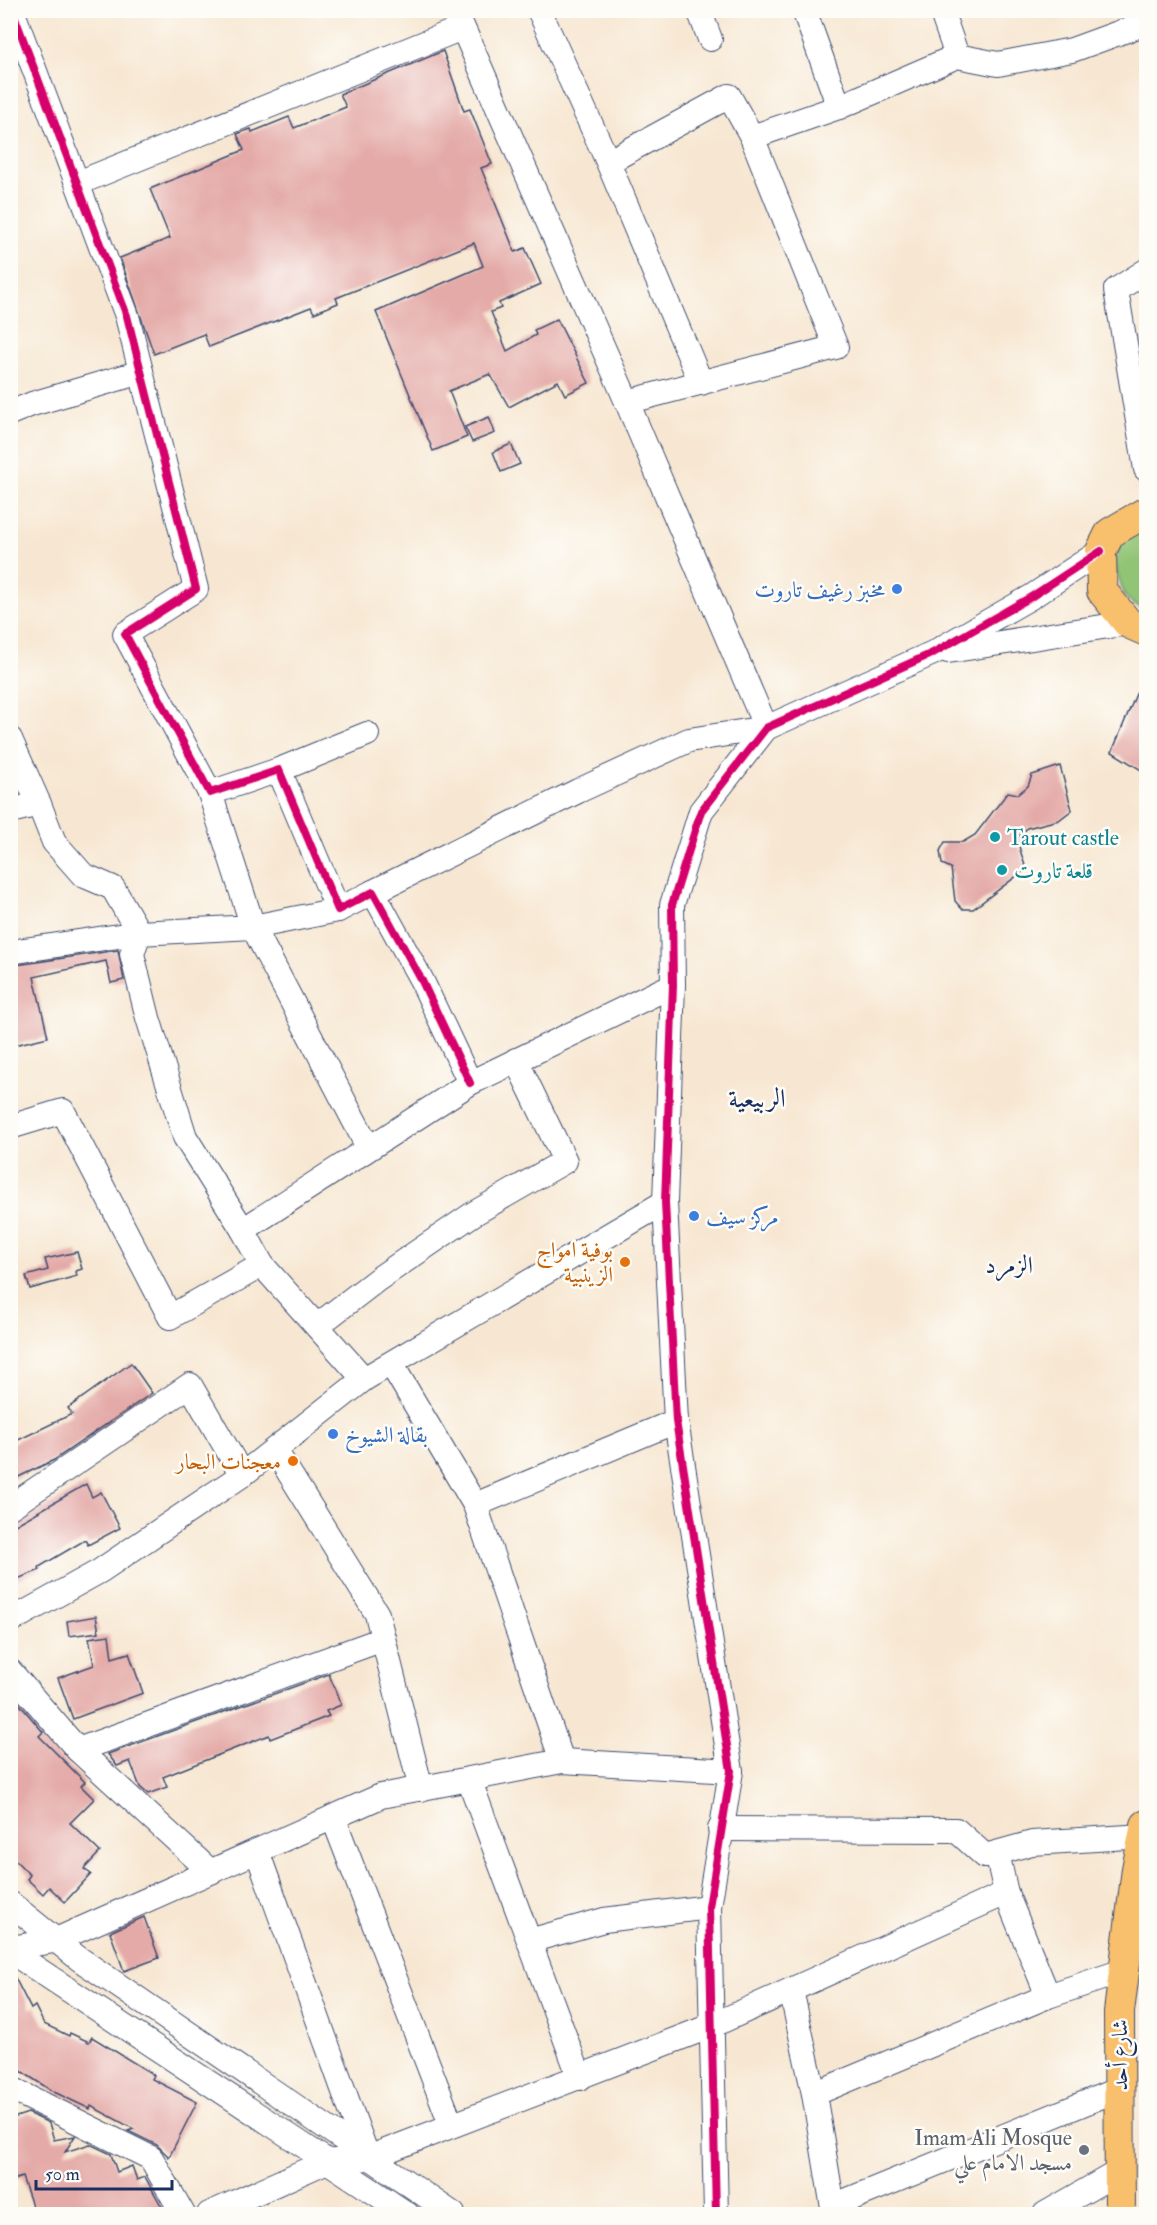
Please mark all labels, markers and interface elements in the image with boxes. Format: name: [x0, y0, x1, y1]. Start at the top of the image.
place label: مخبز رغيف تاروت: [754, 576, 886, 604]
marker: مخبز رغيف تاروت: [890, 582, 904, 596]
place label: Tarout castle: [1007, 824, 1119, 852]
marker: Tarout castle: [988, 830, 1002, 844]
place label: قلعة تاروت: [1014, 857, 1093, 885]
marker: قلعة تاروت: [995, 863, 1009, 877]
district label: الربيعية: [728, 1083, 786, 1115]
place label: مركز سيف: [706, 1203, 779, 1232]
marker: مركز سيف: [687, 1209, 701, 1223]
place label: بوفية امواج الزينبية: [536, 1236, 613, 1289]
district label: الزمرد: [985, 1250, 1033, 1282]
marker: بوفية امواج الزينبية: [618, 1255, 632, 1269]
place label: بقالة الشيوخ: [345, 1421, 428, 1454]
marker: بقالة الشيوخ: [326, 1427, 340, 1441]
place label: معجنات البحار: [174, 1448, 281, 1476]
marker: معجنات البحار: [286, 1454, 300, 1468]
street label: شارع أحد: [1104, 2019, 1138, 2091]
place label: Imam Ali Mosque مسجد الامام علي: [914, 2124, 1072, 2184]
marker: Imam Ali Mosque مسجد الامام علي: [1077, 2143, 1091, 2157]
scale bar: [36, 2153, 172, 2191]
text: 50 m: [45, 2163, 80, 2186]

